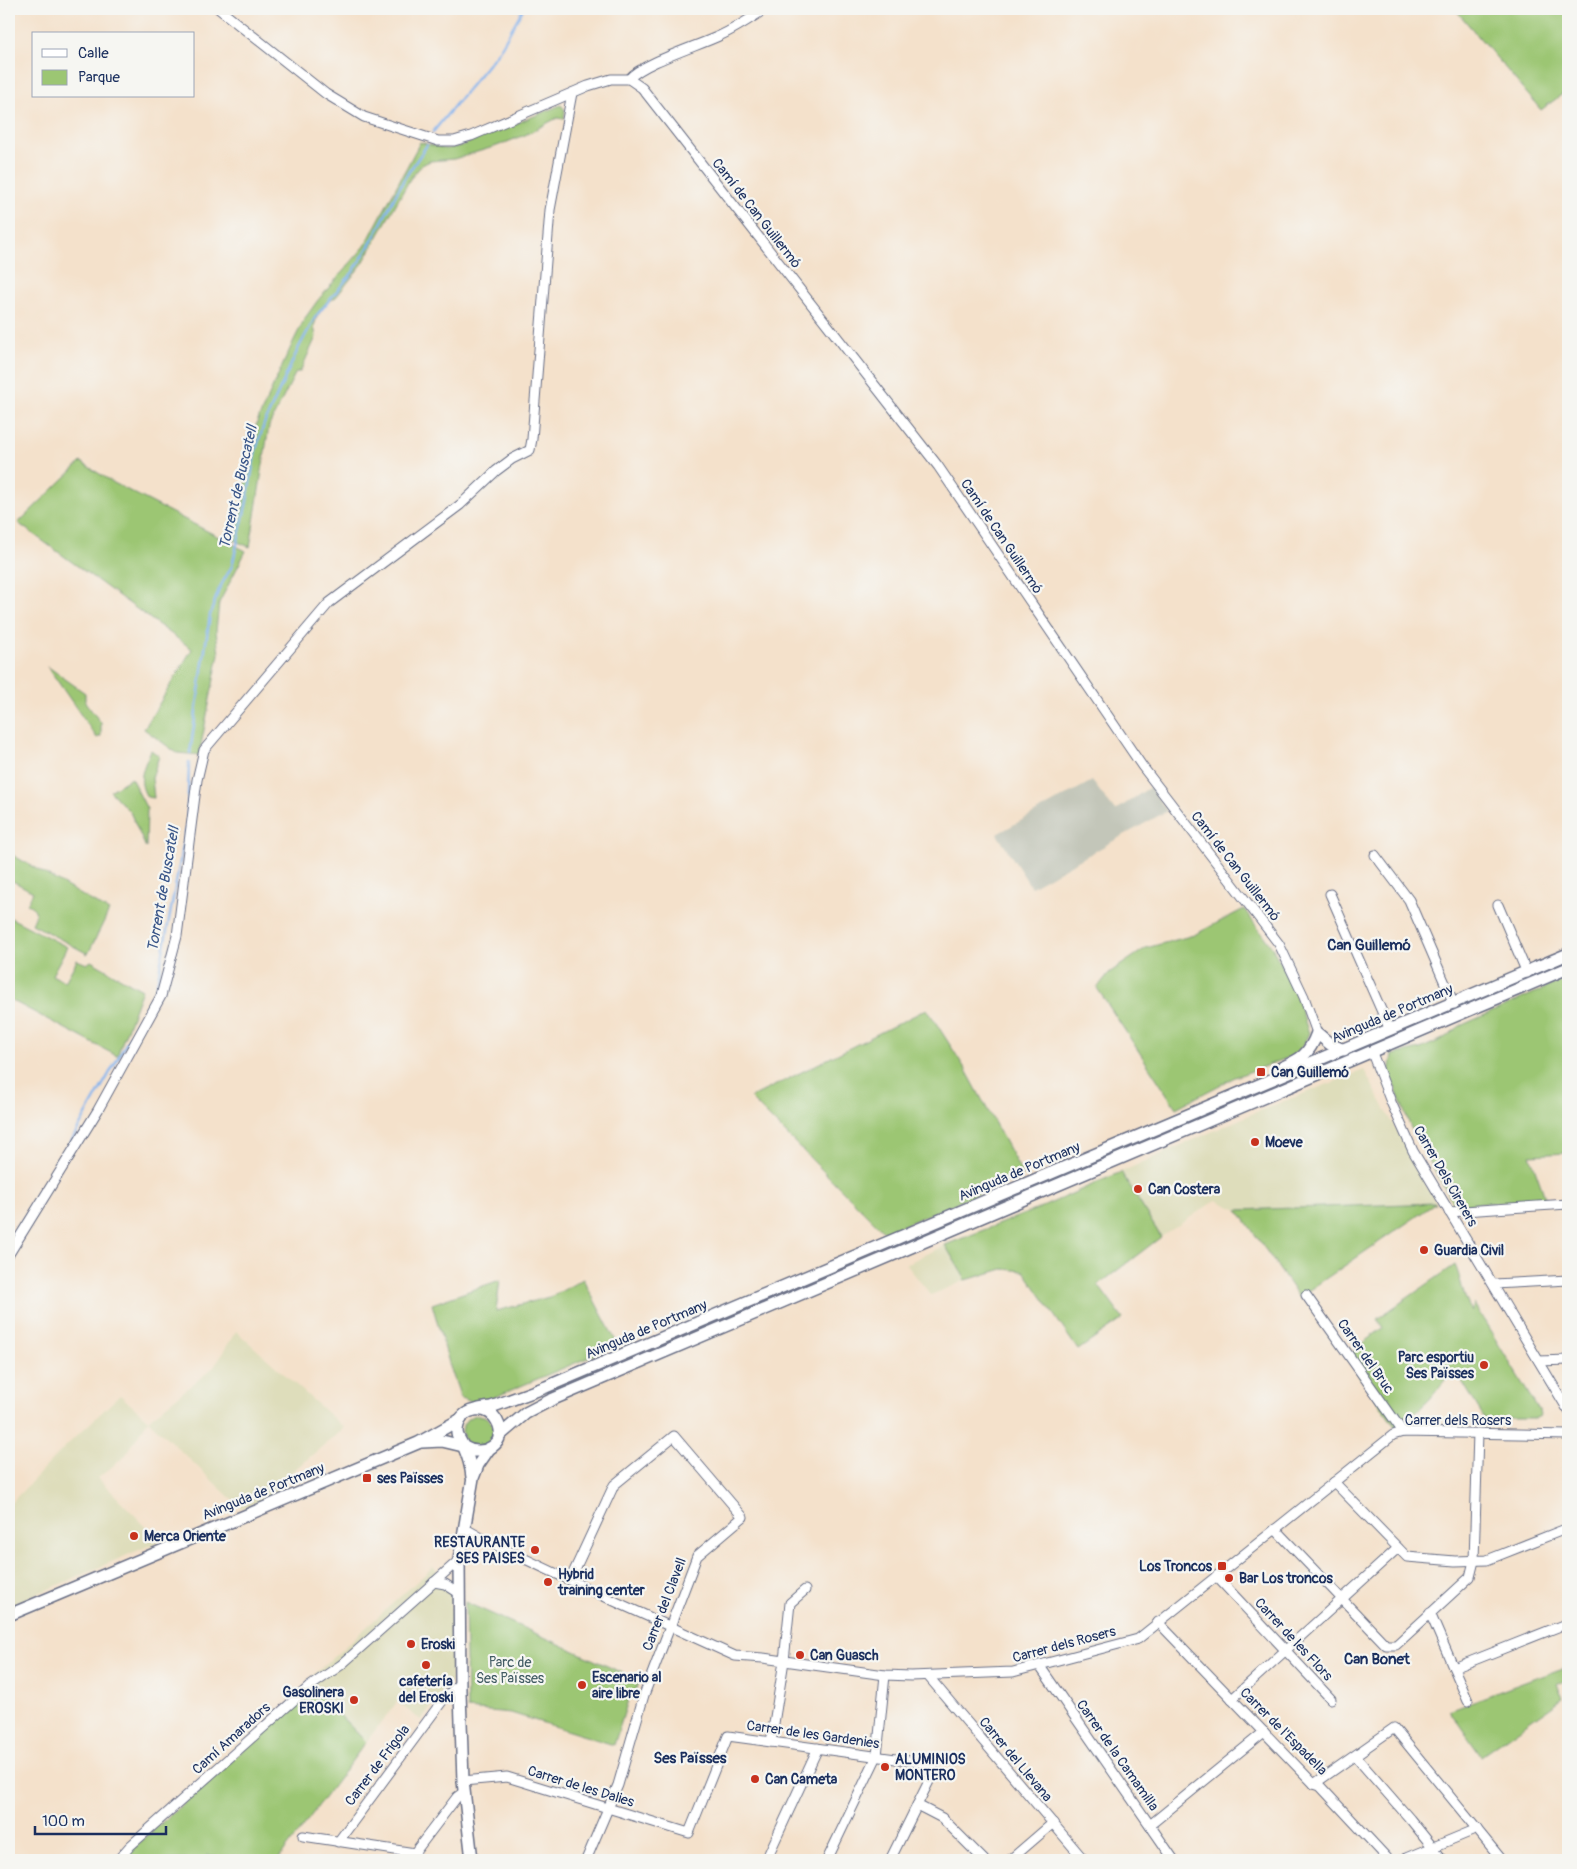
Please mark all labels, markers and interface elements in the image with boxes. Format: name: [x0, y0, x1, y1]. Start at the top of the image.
legend: [32, 32, 195, 98]
text: Calle: [78, 44, 109, 63]
text: Parque: [78, 68, 121, 87]
street label: Camí de Can Guillermó: [708, 155, 805, 272]
water label: Torrent de Buscatell: [215, 422, 262, 551]
street label: Camí de Can Guillermó: [957, 476, 1046, 597]
street label: Camí de Can Guillermó: [1187, 808, 1284, 925]
water label: Torrent de Buscatell: [143, 824, 184, 953]
district label: Can Guillemó: [1327, 936, 1411, 955]
street label: Avinguda de Portmany: [1329, 980, 1455, 1047]
place label: Can Guillemó: [1271, 1064, 1349, 1081]
marker: Can Guillemó: [1255, 1066, 1267, 1078]
street label: Carrer Dels Cirerers: [1410, 1123, 1482, 1230]
place label: Moeve: [1265, 1134, 1304, 1151]
marker: Moeve: [1249, 1136, 1261, 1148]
street label: Avinguda de Portmany: [956, 1138, 1082, 1205]
place label: Can Costera: [1148, 1181, 1221, 1198]
marker: Can Costera: [1132, 1183, 1144, 1195]
place label: Guardia Civil: [1434, 1242, 1504, 1259]
marker: Guardia Civil: [1418, 1244, 1430, 1256]
street label: Avinguda de Portmany: [583, 1296, 709, 1363]
street label: Carrer del Bruc: [1334, 1316, 1398, 1397]
place label: Parc esportiu Ses Païsses: [1398, 1349, 1475, 1382]
marker: Parc esportiu Ses Païsses: [1478, 1359, 1490, 1371]
street label: Carrer dels Rosers: [1405, 1412, 1512, 1429]
street label: Avinguda de Portmany: [200, 1459, 327, 1524]
place label: ses Païsses: [377, 1470, 444, 1487]
marker: ses Païsses: [361, 1472, 373, 1484]
place label: Merca Oriente: [144, 1528, 227, 1545]
marker: Merca Oriente: [128, 1530, 140, 1542]
place label: RESTAURANTE SES PAISES: [434, 1534, 526, 1567]
marker: RESTAURANTE SES PAISES: [529, 1544, 541, 1556]
street label: Carrer del Clavell: [639, 1555, 690, 1653]
place label: Los Troncos: [1139, 1558, 1213, 1575]
marker: Los Troncos: [1216, 1560, 1228, 1572]
place label: Hybrid training center: [557, 1566, 646, 1599]
place label: Bar Los troncos: [1239, 1570, 1333, 1587]
marker: Bar Los troncos: [1223, 1572, 1235, 1584]
marker: Hybrid training center: [542, 1576, 554, 1588]
street label: Carrer de les Flors: [1251, 1594, 1337, 1685]
street label: Carrer dels Rosers: [1011, 1622, 1118, 1666]
place label: Eroski: [421, 1636, 456, 1653]
marker: Eroski: [405, 1638, 417, 1650]
place label: Can Guasch: [810, 1647, 879, 1664]
marker: Can Guasch: [794, 1649, 806, 1661]
district label: Can Bonet: [1344, 1650, 1411, 1669]
park label: Parc de Ses Païsses: [476, 1654, 545, 1687]
marker: cafetería del Eroski: [420, 1659, 432, 1671]
place label: Escenario al aire libre: [592, 1669, 662, 1702]
place label: cafetería del Eroski: [398, 1673, 454, 1706]
marker: Escenario al aire libre: [576, 1679, 588, 1691]
place label: Gasolinera EROSKI: [282, 1684, 344, 1717]
street label: Carrer de l'Espadella: [1236, 1684, 1331, 1779]
marker: Gasolinera EROSKI: [348, 1694, 360, 1706]
street label: Carrer de la Camamilla: [1073, 1696, 1162, 1814]
street label: Camí Amaradors: [189, 1698, 274, 1778]
street label: Carrer del Llevana: [975, 1714, 1056, 1805]
street label: Carrer de les Gardenies: [745, 1717, 881, 1752]
street label: Carrer de Frigola: [341, 1721, 413, 1809]
district label: Ses Païsses: [653, 1749, 727, 1768]
place label: ALUMINIOS MONTERO: [895, 1751, 966, 1784]
marker: ALUMINIOS MONTERO: [879, 1761, 891, 1773]
street label: Carrer de les Dalies: [526, 1762, 637, 1811]
place label: Can Cameta: [765, 1771, 838, 1788]
marker: Can Cameta: [749, 1773, 761, 1785]
scale bar: [35, 1804, 166, 1836]
text: 100 m: [42, 1812, 85, 1831]

